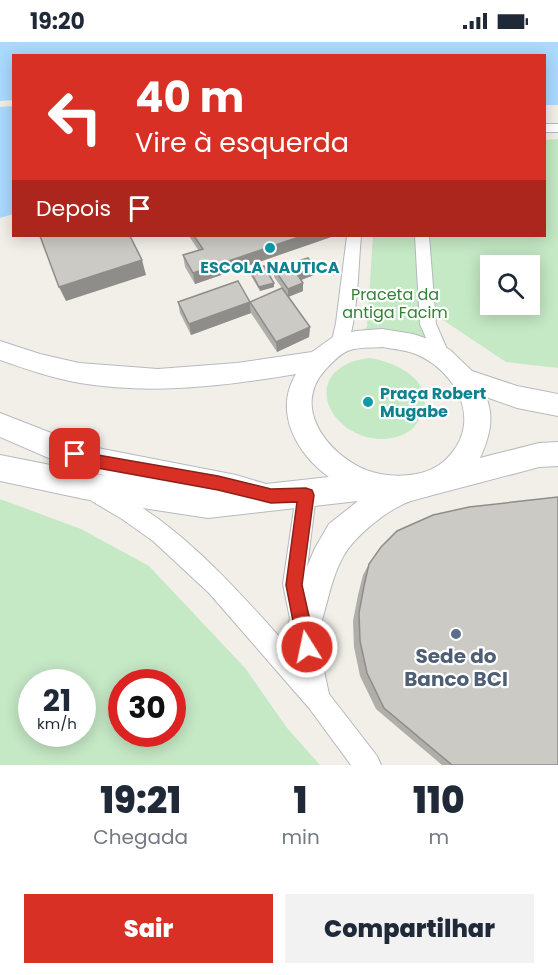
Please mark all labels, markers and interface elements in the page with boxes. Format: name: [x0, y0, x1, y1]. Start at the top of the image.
text: 19:20: [30, 6, 85, 37]
text: 40 m: [135, 68, 244, 127]
icon: left: [36, 78, 114, 156]
text: Vire à esquerda: [135, 124, 349, 161]
icon: arrive: [123, 192, 156, 225]
text: Depois: [36, 193, 111, 224]
marker: ESCOLA NAUTICA: [263, 241, 277, 255]
map controls: [480, 255, 540, 315]
button: search: [480, 255, 540, 315]
place label: ESCOLA NAUTICA: [200, 256, 340, 279]
park label: Praceta da antiga Facim: [342, 283, 448, 324]
place label: Praça Robert Mugabe: [380, 382, 486, 423]
marker: Praça Robert Mugabe: [361, 395, 375, 409]
pin: [49, 428, 100, 479]
icon: arrive: [58, 437, 91, 470]
position arrow: [275, 615, 339, 679]
marker: Sede do Banco BCI: [449, 627, 463, 641]
place label: Sede do Banco BCI: [404, 642, 508, 693]
speed limit sign: 30: [108, 669, 186, 747]
text: 21: [43, 679, 71, 722]
text: km/h: [37, 713, 77, 734]
text: 19:21: [100, 775, 181, 826]
text: 1: [294, 775, 308, 826]
text: 110: [413, 775, 465, 826]
text: Chegada: [93, 823, 188, 851]
text: min: [281, 823, 320, 851]
text: m: [429, 823, 449, 851]
button: Sair: [24, 894, 273, 963]
button: Compartilhar: [285, 894, 534, 963]

